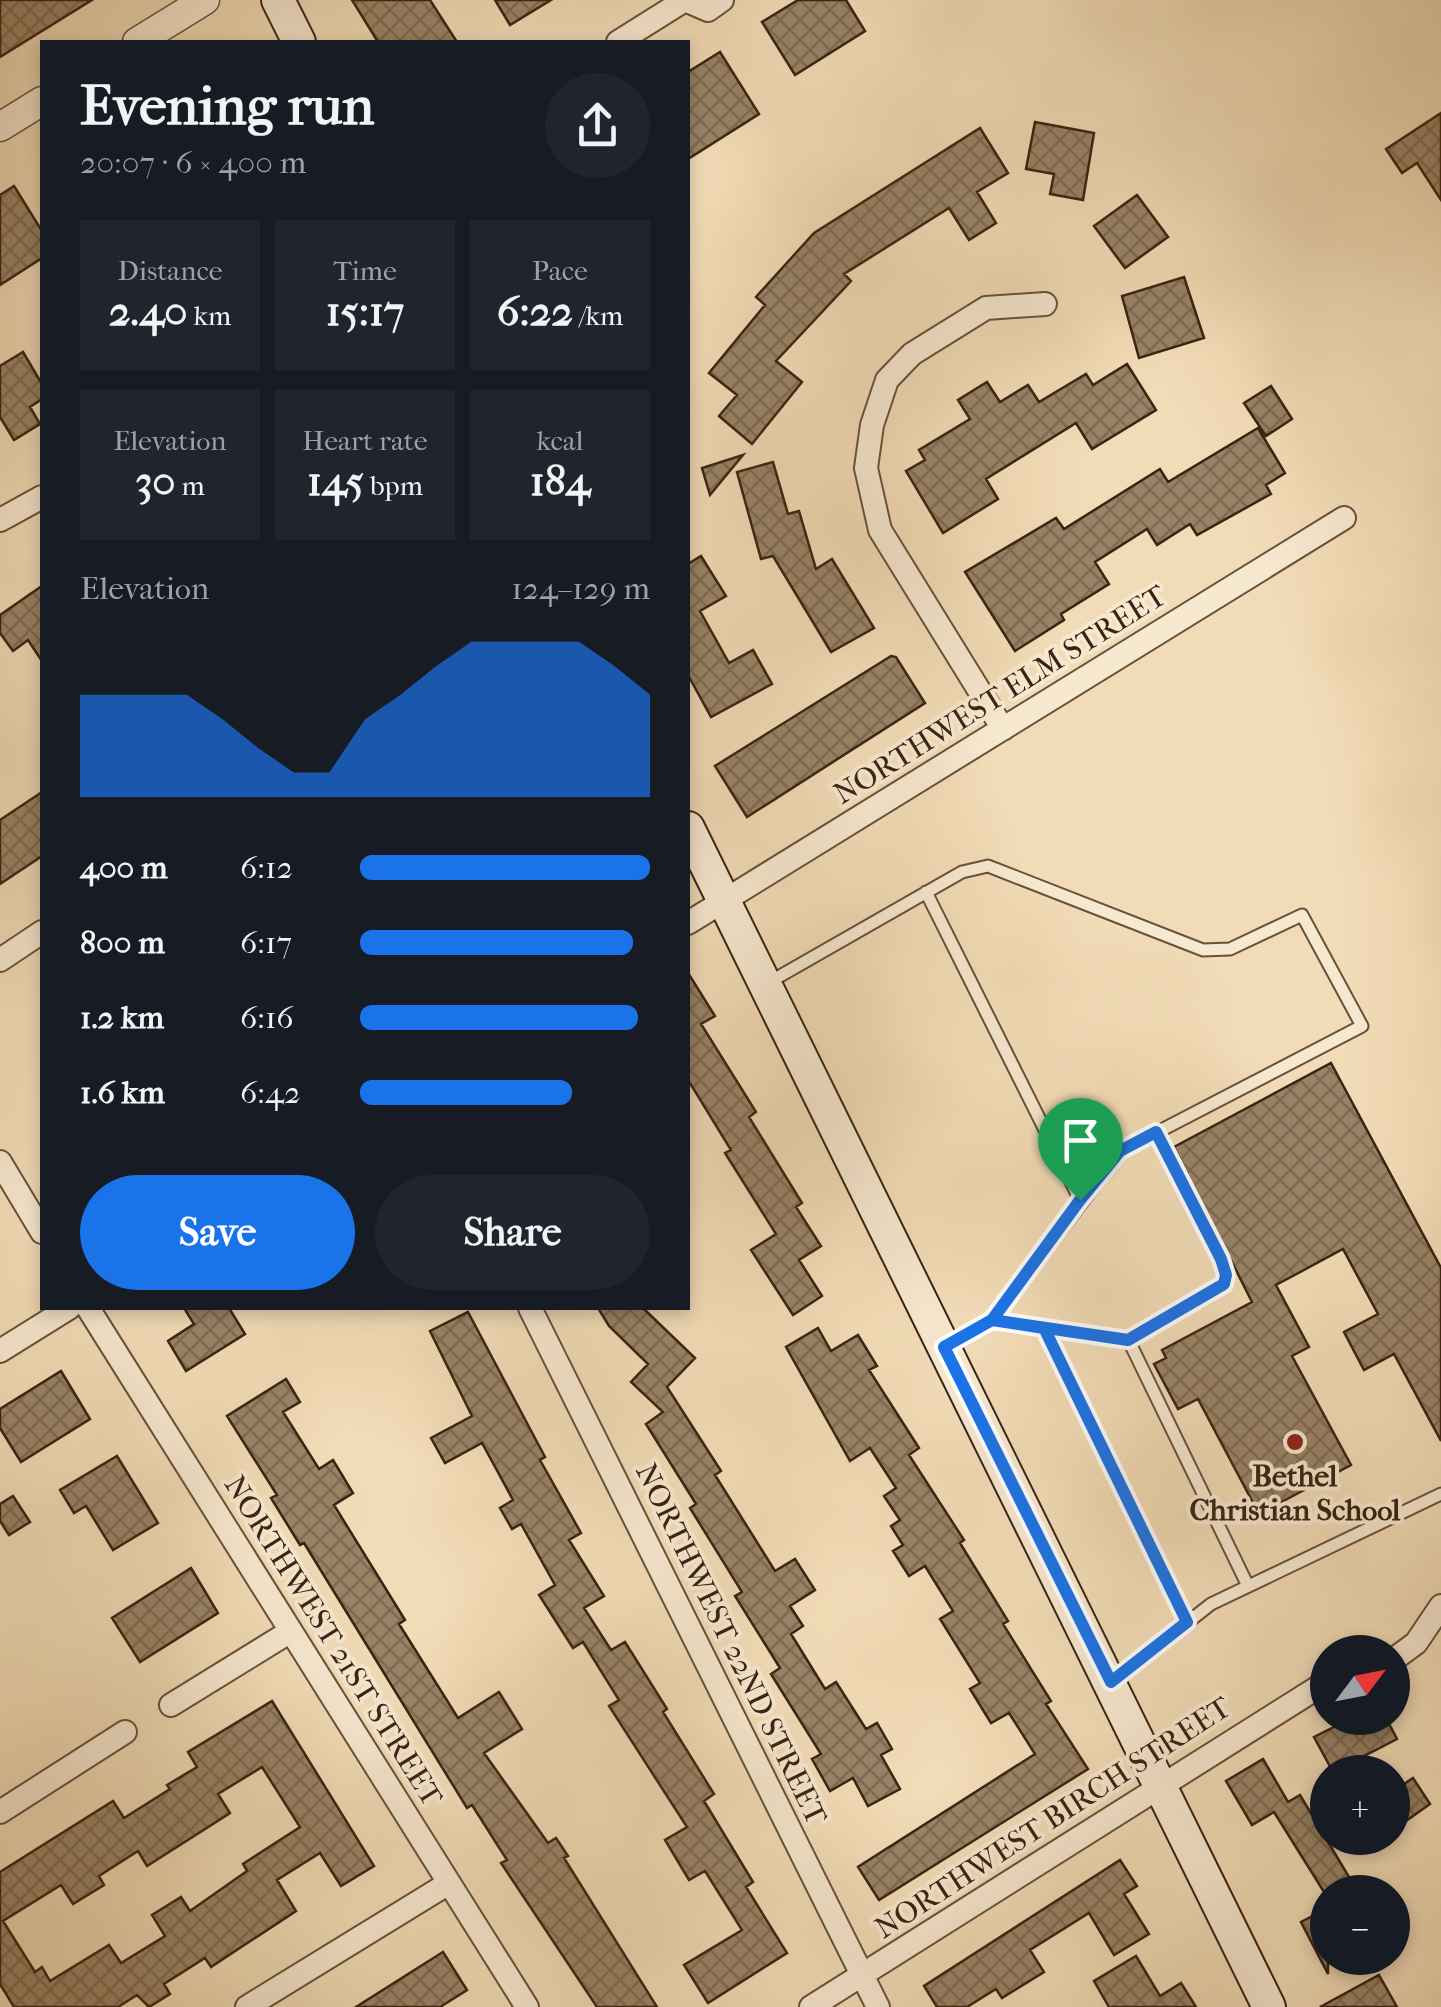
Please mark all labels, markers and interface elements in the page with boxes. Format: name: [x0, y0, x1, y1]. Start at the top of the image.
button: share: [545, 73, 650, 178]
text: Evening run: [80, 74, 374, 138]
text: 20:07 · 6 × 400 m: [80, 144, 306, 181]
text: Distance: [117, 254, 223, 287]
text: Time: [333, 254, 397, 287]
text: Pace: [532, 254, 588, 287]
text: 2.40: [109, 287, 188, 336]
text: 15:17: [326, 287, 404, 336]
text: 6:22: [497, 287, 573, 336]
text: km: [188, 299, 231, 332]
text: /km: [573, 299, 623, 332]
text: Elevation: [113, 424, 227, 457]
text: Heart rate: [302, 424, 428, 457]
text: kcal: [536, 424, 584, 457]
text: 30: [135, 457, 176, 506]
text: 145: [307, 457, 364, 506]
text: 184: [530, 457, 590, 506]
text: m: [176, 469, 205, 502]
text: bpm: [364, 469, 423, 502]
text: Elevation: [80, 570, 209, 607]
text: 124–129 m: [511, 570, 650, 607]
street label: NORTHWEST ELM STREET: [827, 578, 1173, 812]
text: 400 m: [80, 849, 168, 886]
text: 6:12: [240, 849, 293, 886]
text: 800 m: [80, 924, 165, 961]
text: 6:17: [240, 924, 292, 961]
text: 1.2 km: [80, 999, 164, 1036]
text: 6:16: [240, 999, 294, 1036]
text: 1.6 km: [80, 1074, 165, 1111]
text: 6:42: [240, 1074, 300, 1111]
pin: [1038, 1098, 1123, 1201]
icon: arrive: [1053, 1113, 1108, 1168]
button: Save: [80, 1175, 355, 1290]
button: Share: [375, 1175, 650, 1290]
marker: Bethel Christian School: [1284, 1431, 1306, 1453]
street label: NORTHWEST 22ND STREET: [628, 1458, 834, 1831]
place label: Bethel Christian School: [1190, 1459, 1401, 1528]
street label: NORTHWEST 21ST STREET: [217, 1469, 450, 1813]
north arrow: [1310, 1635, 1410, 1735]
map controls: [1310, 1635, 1410, 1975]
street label: NORTHWEST BIRCH STREET: [869, 1689, 1238, 1946]
button: +: [1310, 1755, 1410, 1855]
button: −: [1310, 1875, 1410, 1975]

